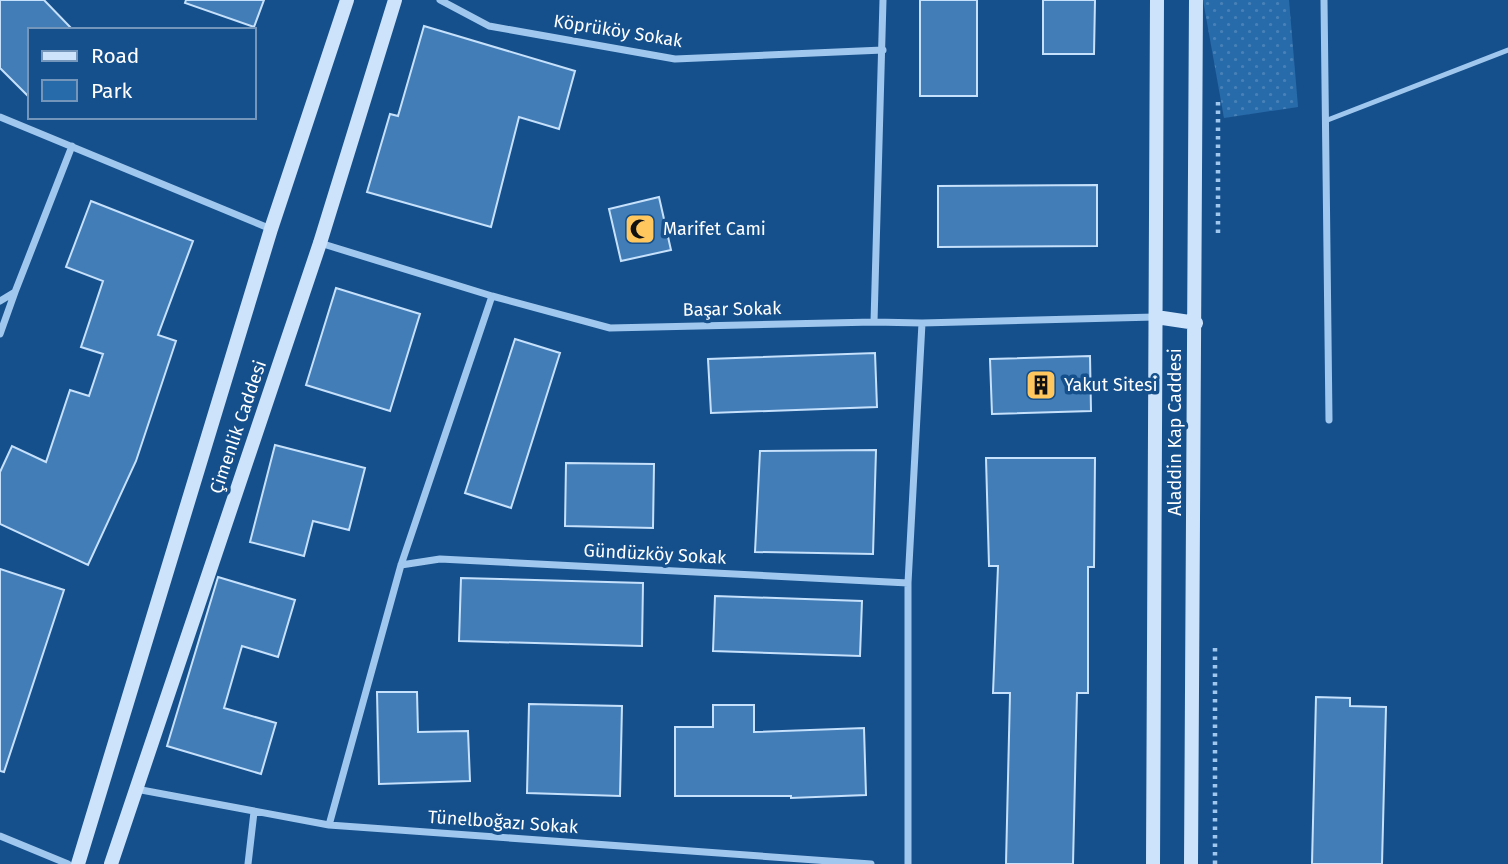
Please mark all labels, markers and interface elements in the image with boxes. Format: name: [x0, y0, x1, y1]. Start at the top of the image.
street label: Köprüköy Sokak: [552, 10, 685, 52]
legend: [28, 28, 256, 119]
text: Road: [91, 43, 139, 69]
text: Park: [91, 78, 133, 104]
mosque icon: Marifet Cami: [623, 212, 657, 246]
place label: Marifet Cami: [663, 218, 766, 240]
street label: Başar Sokak: [683, 297, 782, 321]
street label: Aladdin Kap Caddesi: [1164, 348, 1186, 516]
street label: Çimenlik Caddesi: [205, 357, 271, 497]
building icon: Yakut Sitesi: [1024, 368, 1058, 402]
place label: Yakut Sitesi: [1064, 374, 1158, 396]
street label: Gündüzköy Sokak: [583, 539, 728, 569]
street label: Tünelboğazı Sokak: [427, 806, 580, 838]

